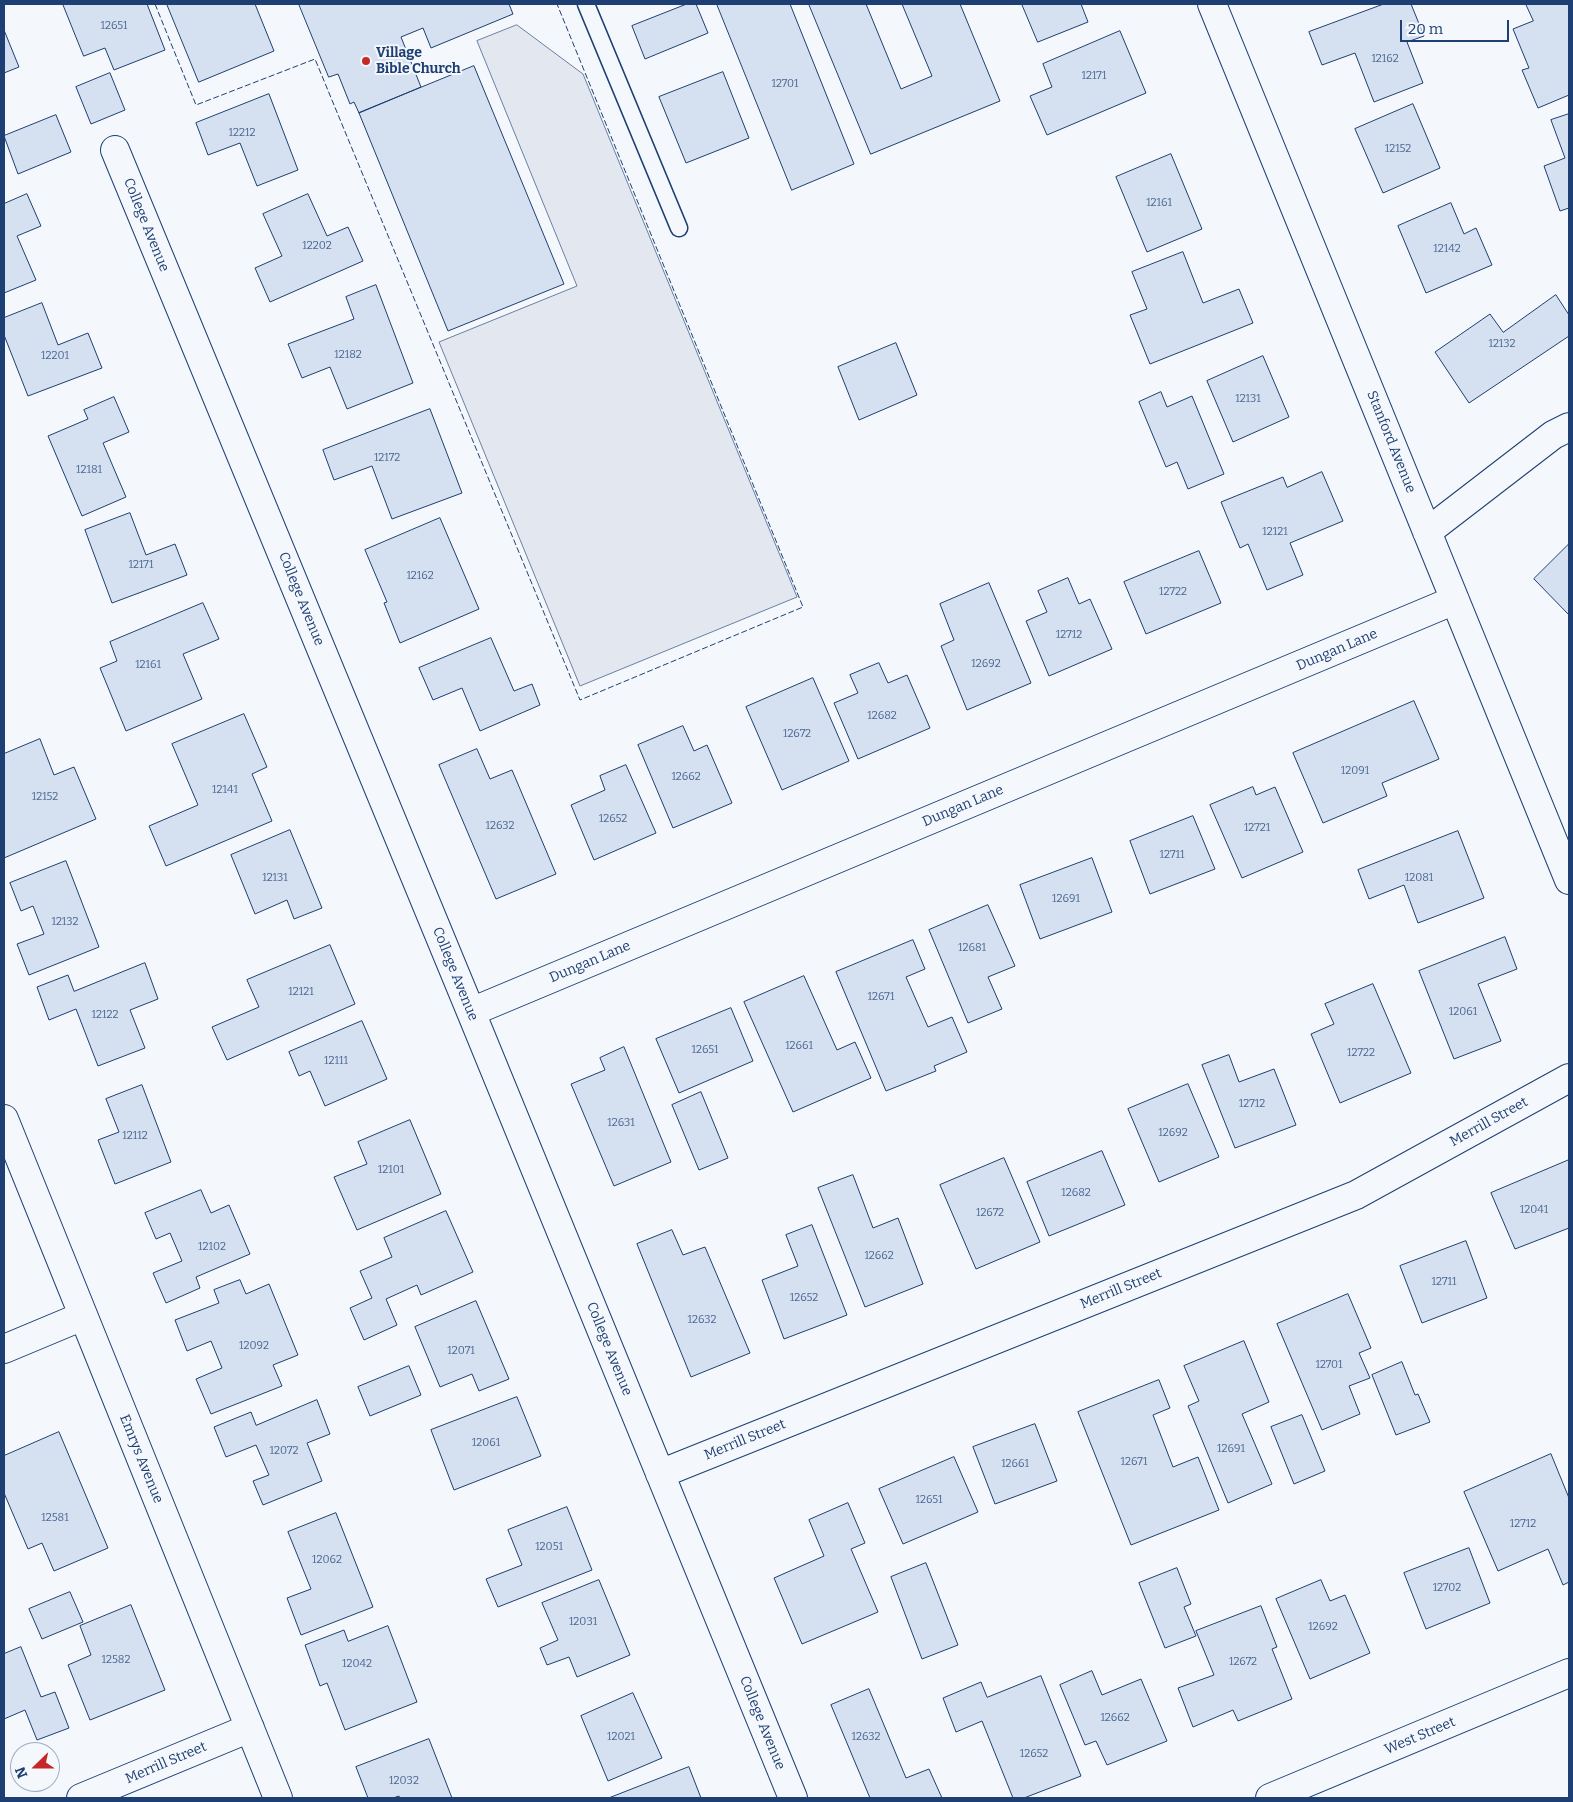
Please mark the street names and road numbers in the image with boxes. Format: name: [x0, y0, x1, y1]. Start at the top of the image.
street label: College Avenue: [120, 176, 172, 274]
street label: Stanford Avenue: [1363, 388, 1419, 496]
street label: College Avenue: [275, 550, 327, 648]
street label: Dungan Lane: [1294, 625, 1380, 675]
street label: Dungan Lane: [920, 781, 1006, 831]
street label: College Avenue: [429, 925, 481, 1023]
street label: Dungan Lane: [547, 937, 633, 987]
street label: Merrill Street: [1447, 1094, 1531, 1150]
street label: Merrill Street: [1078, 1265, 1164, 1313]
street label: College Avenue: [583, 1300, 635, 1398]
street label: Emrys Avenue: [116, 1412, 166, 1506]
street label: Merrill Street: [702, 1416, 788, 1464]
street label: College Avenue: [736, 1674, 788, 1772]
street label: West Street: [1382, 1714, 1458, 1758]
street label: Merrill Street: [123, 1738, 209, 1788]

